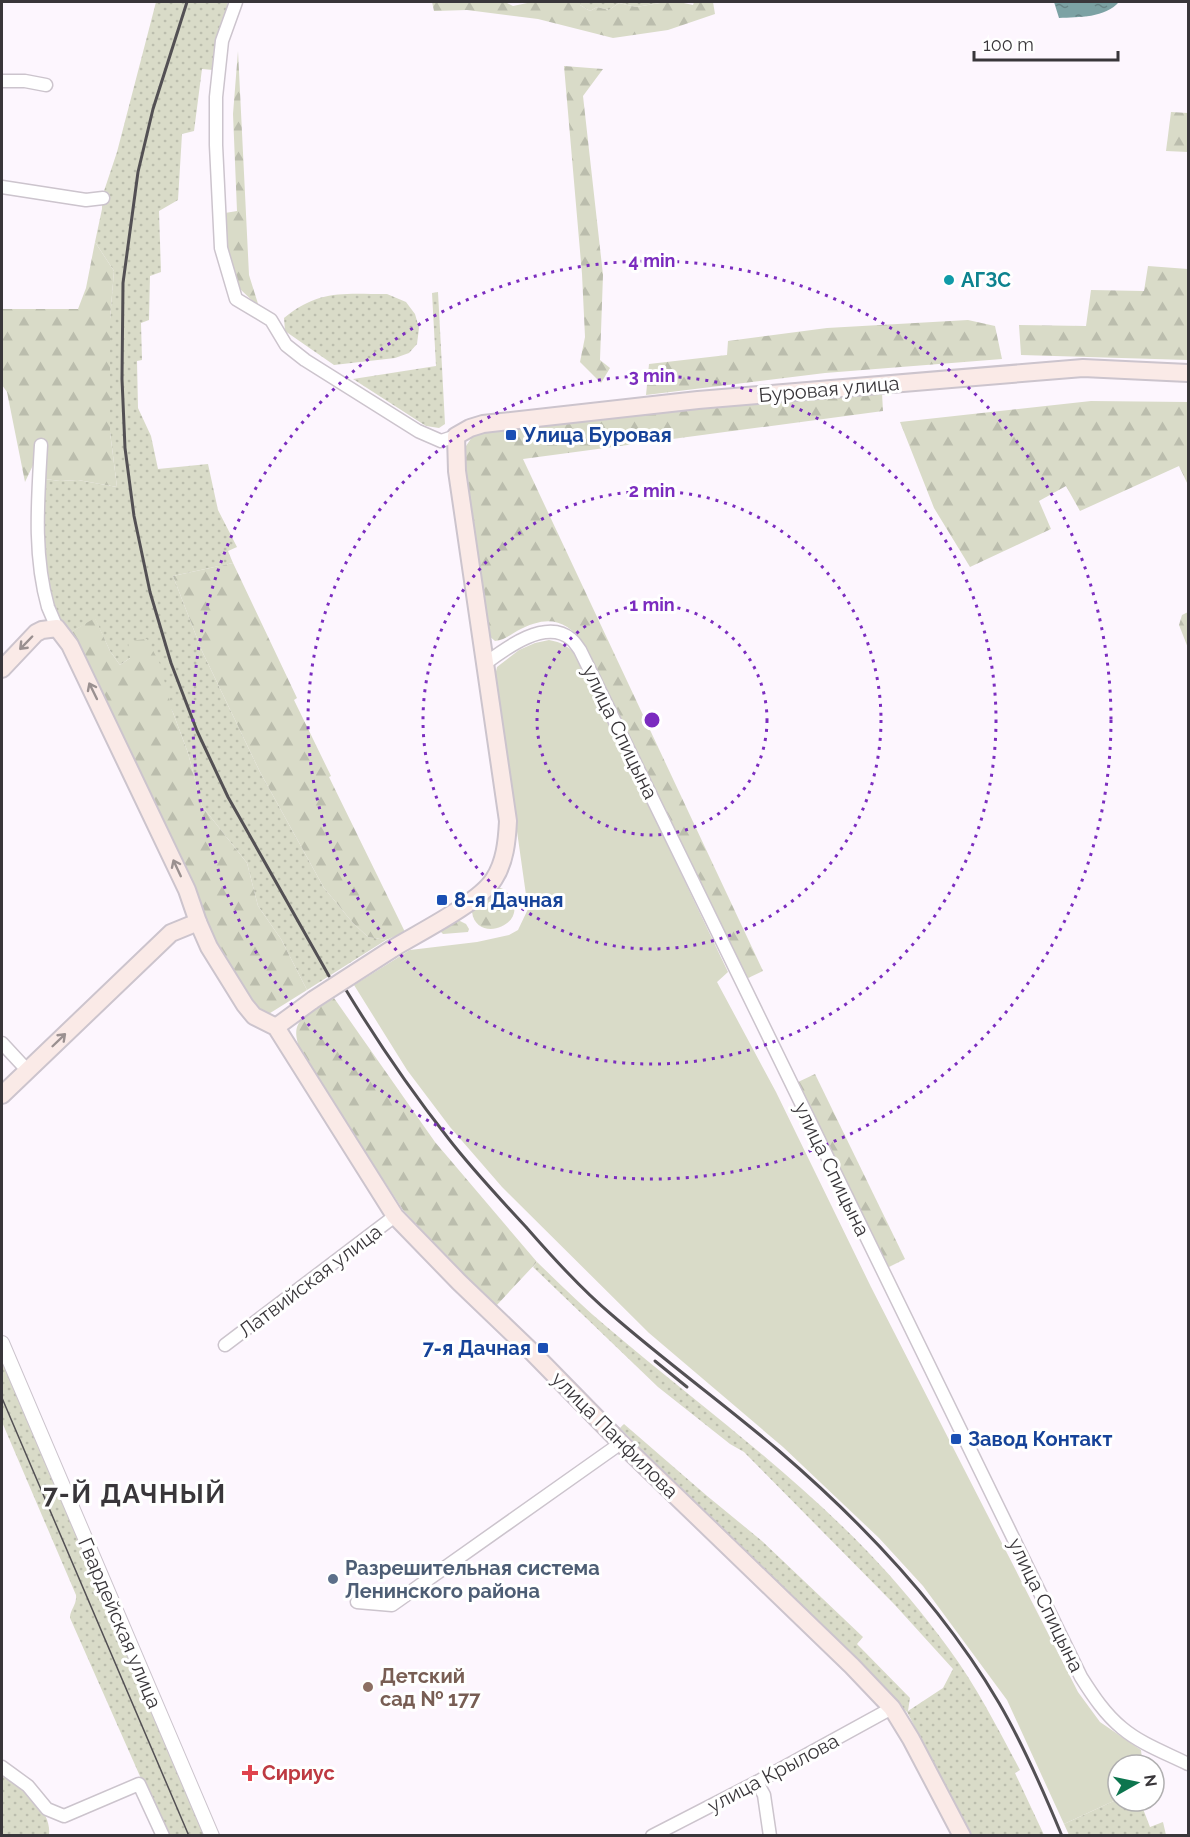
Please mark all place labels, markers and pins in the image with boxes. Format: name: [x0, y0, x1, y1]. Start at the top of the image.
place label: АГЗС: [961, 268, 1011, 292]
marker: АГЗС: [942, 273, 956, 287]
place label: Улица Буровая: [522, 423, 672, 447]
marker: Улица Буровая: [504, 428, 518, 442]
centre of rings: [642, 710, 662, 730]
place label: 8-я Дачная: [454, 888, 563, 912]
marker: 8-я Дачная: [435, 893, 449, 907]
place label: 7-я Дачная: [423, 1336, 531, 1360]
marker: 7-я Дачная: [536, 1341, 550, 1355]
place label: Завод Контакт: [968, 1427, 1112, 1451]
marker: Завод Контакт: [949, 1432, 963, 1446]
place label: Разрешительная система Ленинского района: [345, 1556, 600, 1603]
marker: Разрешительная система Ленинского района: [326, 1572, 340, 1586]
place label: Детский сад № 177: [380, 1664, 481, 1711]
marker: Детский сад № 177: [361, 1680, 375, 1694]
place label: Сириус: [262, 1761, 335, 1785]
marker: Сириус: [243, 1766, 257, 1780]

